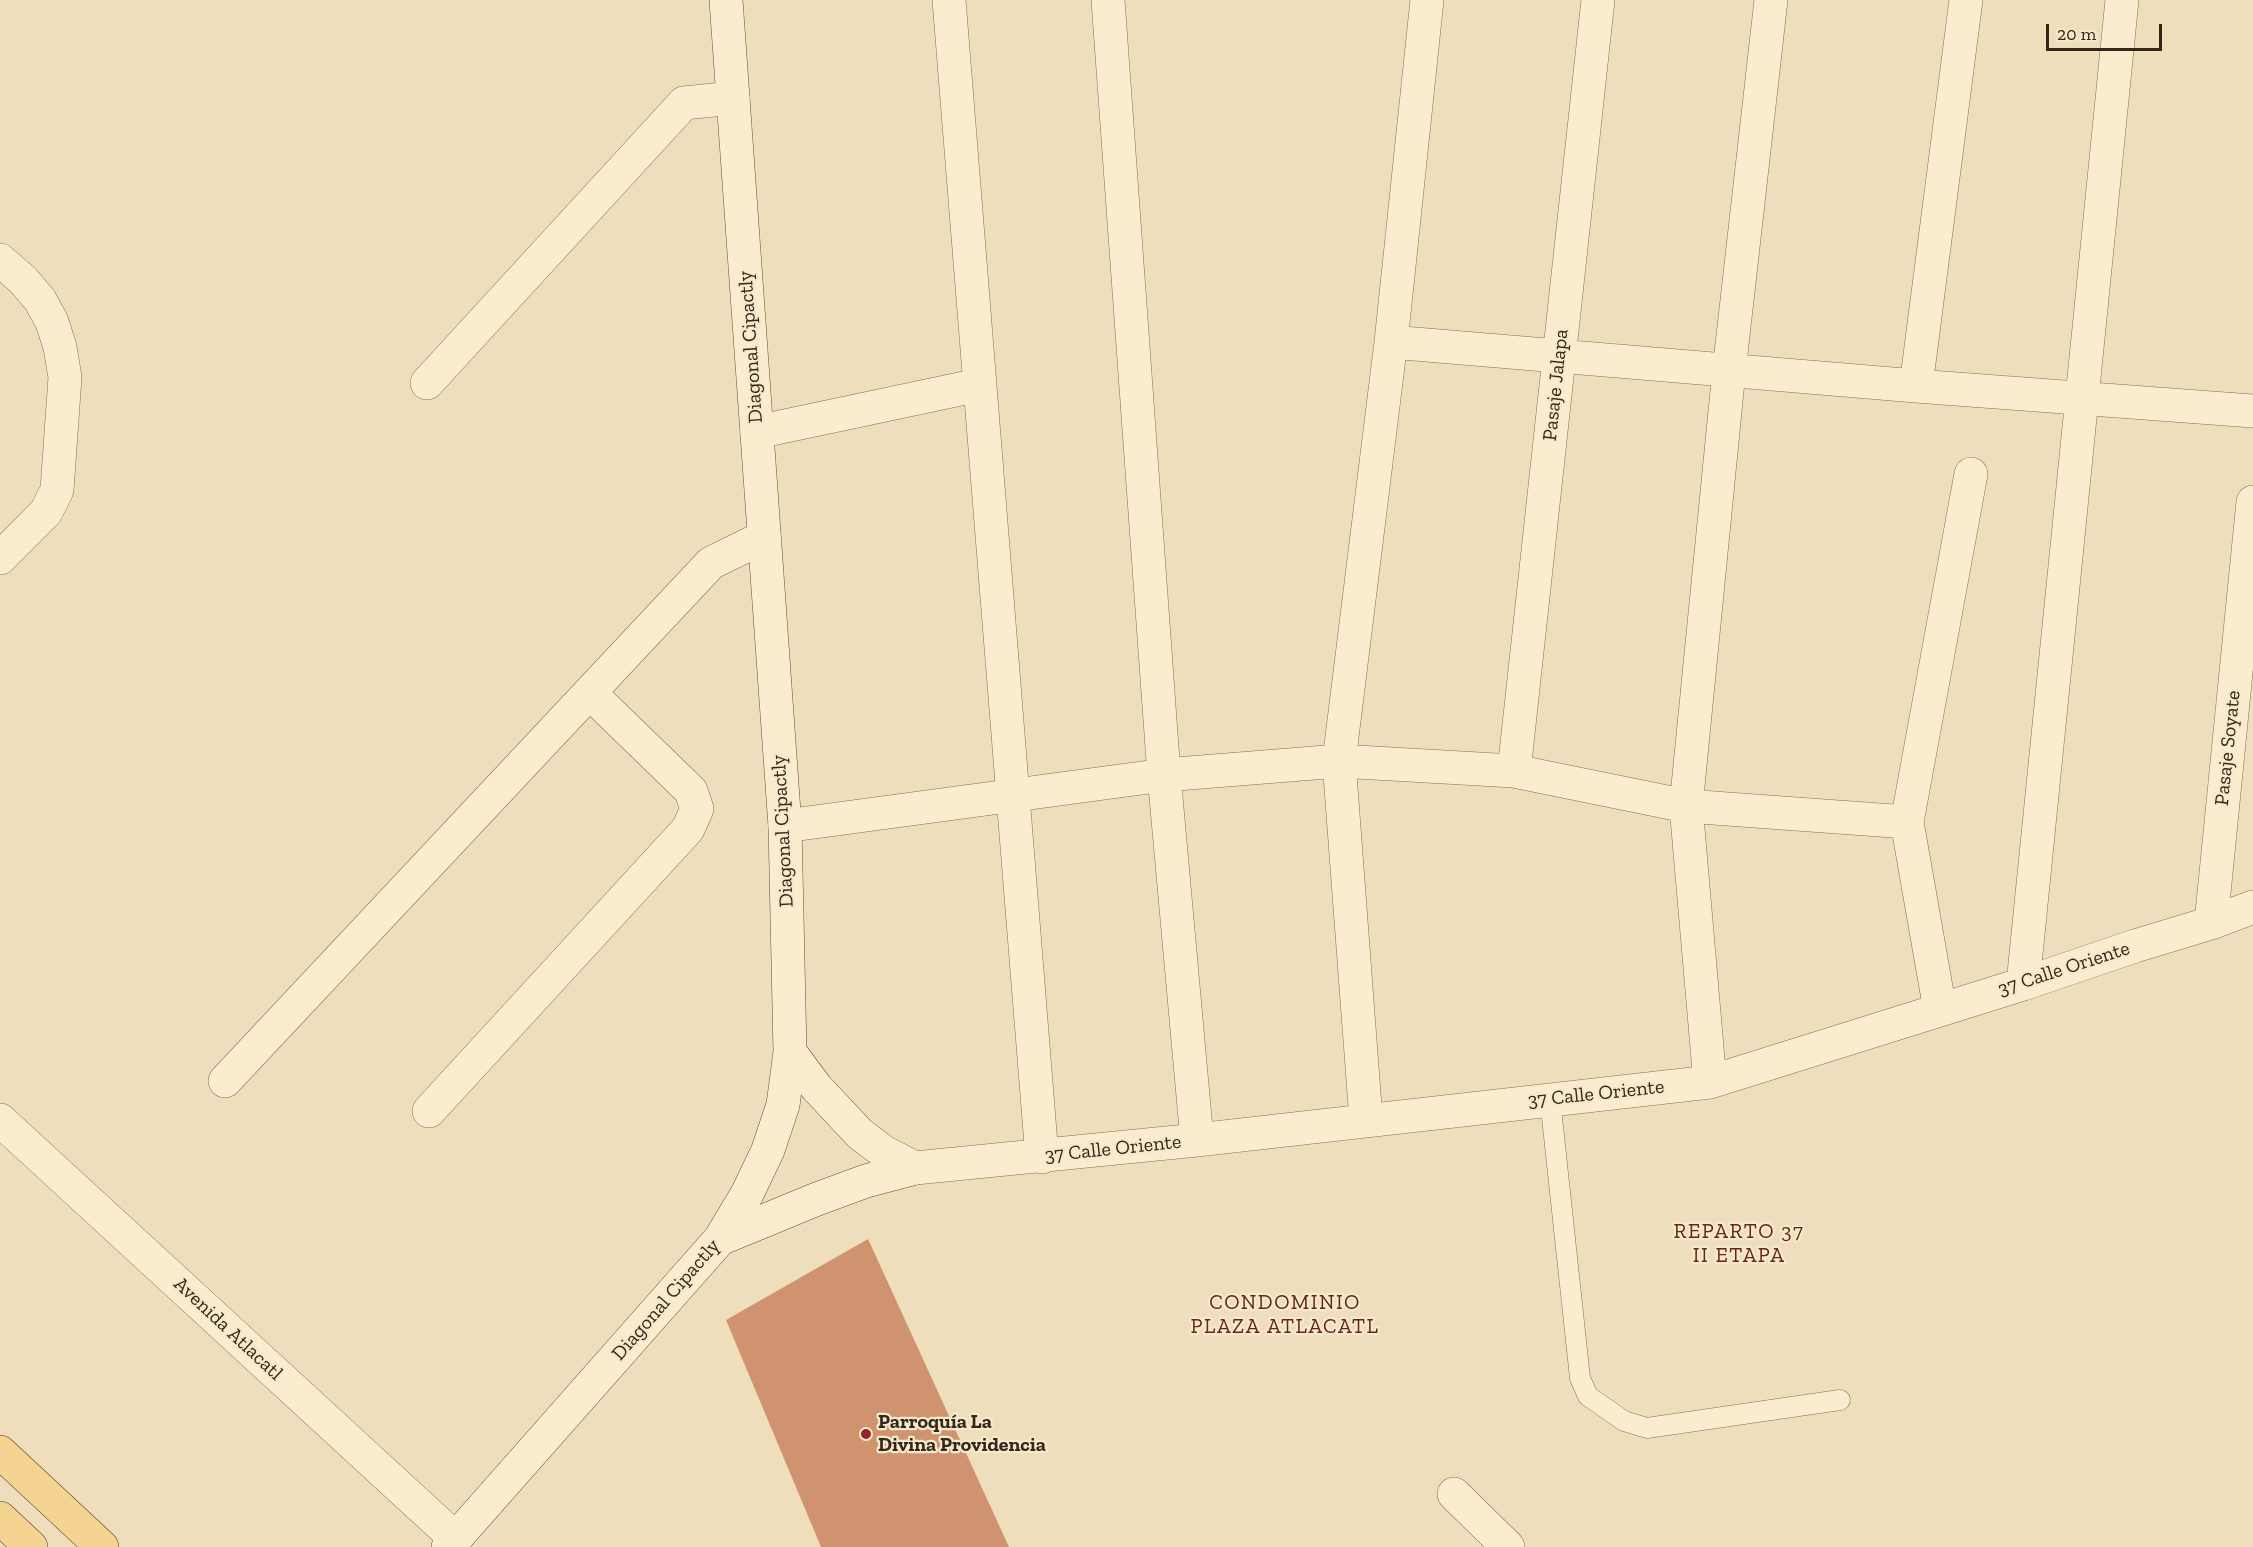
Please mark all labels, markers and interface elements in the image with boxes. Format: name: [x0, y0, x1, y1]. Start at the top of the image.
scale bar: [2049, 12, 2164, 50]
text: 20 m: [2057, 23, 2096, 45]
street label: Diagonal Cipactly: [734, 270, 768, 424]
street label: Pasaje Jalapa: [1538, 328, 1574, 442]
street label: Pasaje Soyate: [2210, 689, 2246, 807]
street label: Diagonal Cipactly: [767, 754, 799, 908]
street label: 37 Calle Oriente: [1995, 936, 2133, 1002]
street label: 37 Calle Oriente: [1527, 1075, 1665, 1113]
street label: 37 Calle Oriente: [1044, 1130, 1182, 1168]
district label: REPARTO 37 II ETAPA: [1674, 1219, 1804, 1269]
street label: Diagonal Cipactly: [607, 1235, 725, 1365]
street label: Avenida Atlacatl: [169, 1272, 287, 1386]
district label: CONDOMINIO PLAZA ATLACATL: [1191, 1290, 1379, 1340]
place label: Parroquía La Divina Providencia: [878, 1410, 1046, 1457]
marker: Parroquía La Divina Providencia: [859, 1427, 873, 1441]

